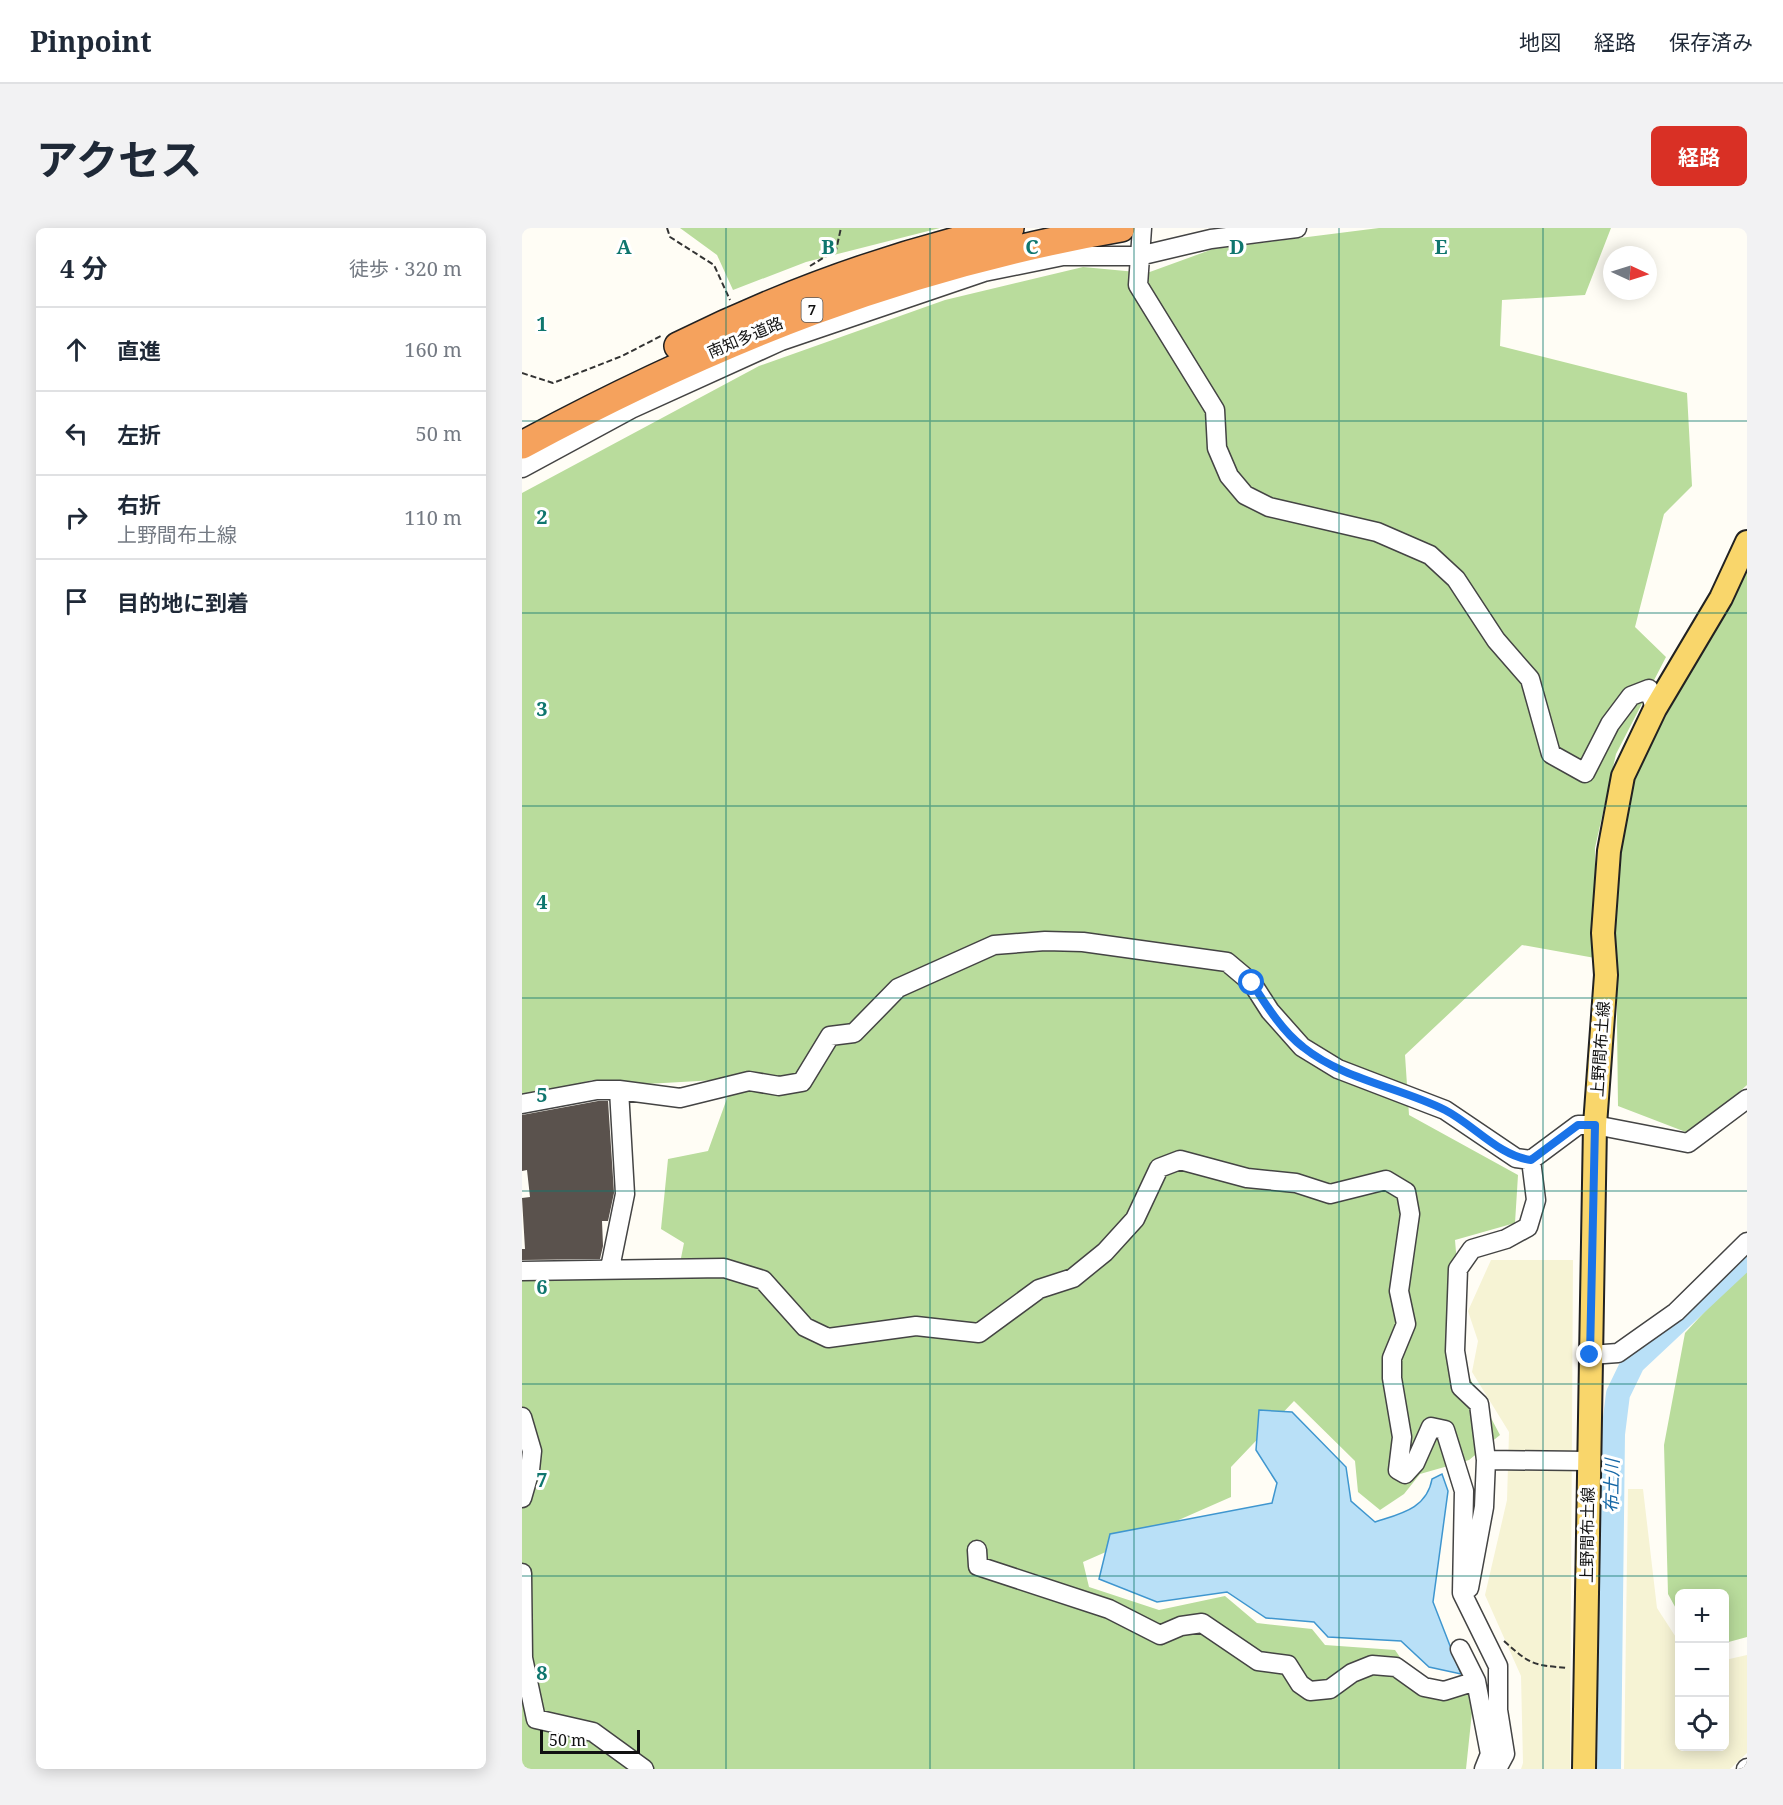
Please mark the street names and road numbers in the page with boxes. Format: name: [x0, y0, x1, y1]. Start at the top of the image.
road number: 7: [802, 298, 822, 322]
street label: 南知多道路: [704, 311, 786, 363]
street label: 上野間布土線: [1586, 1000, 1614, 1098]
street label: 上野間布土線: [1575, 1487, 1599, 1583]

